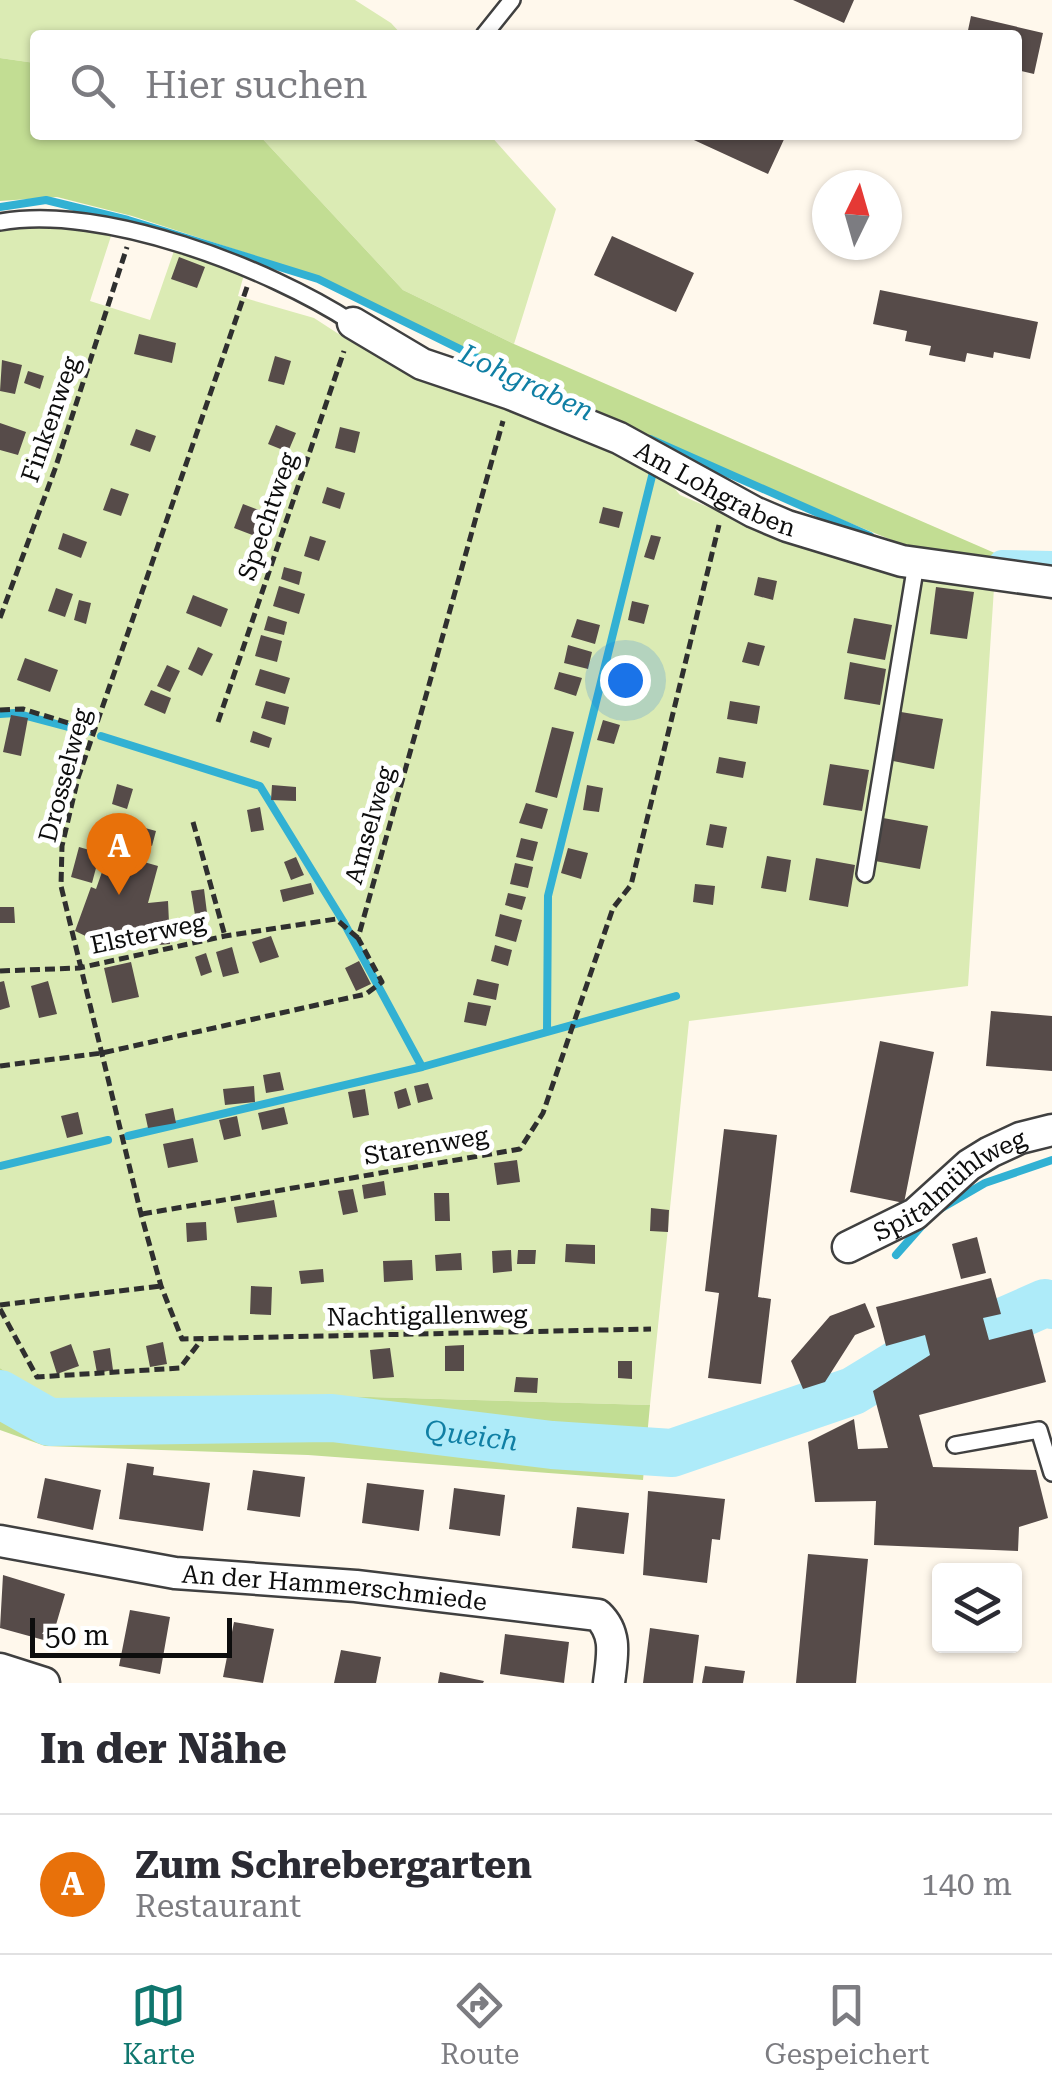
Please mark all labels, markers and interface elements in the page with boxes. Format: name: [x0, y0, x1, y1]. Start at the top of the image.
search box: [30, 30, 1022, 140]
icon: search: [65, 58, 120, 113]
text: Hier suchen: [145, 63, 368, 107]
north arrow: [812, 170, 902, 260]
water label: Lohgraben: [454, 337, 599, 428]
street label: Finkenweg: [15, 352, 86, 486]
street label: Am Lohgraben: [630, 436, 799, 543]
street label: Spechtweg: [232, 448, 303, 584]
your location: [600, 655, 651, 706]
street label: Drosselweg: [33, 704, 96, 845]
street label: Amselweg: [339, 762, 400, 887]
pin: A: [86, 812, 152, 895]
street label: Elsterweg: [88, 907, 209, 960]
street label: Starenweg: [362, 1120, 491, 1171]
street label: Spitalmühlweg: [869, 1123, 1031, 1247]
street label: Nachtigallenweg: [326, 1299, 528, 1332]
water label: Queich: [423, 1414, 520, 1458]
street label: An der Hammerschmiede: [181, 1560, 489, 1617]
map controls: [932, 1563, 1022, 1653]
button: layers: [932, 1563, 1022, 1653]
scale bar: [30, 1613, 232, 1658]
text: 50 m: [45, 1619, 109, 1652]
text: In der Nähe: [40, 1724, 287, 1773]
text: Zum Schrebergarten: [135, 1843, 532, 1887]
text: A: [61, 1865, 84, 1903]
text: 140 m: [921, 1865, 1012, 1903]
text: Restaurant: [135, 1887, 301, 1925]
tab: Karte: [123, 1978, 195, 2071]
tab: Route: [440, 1978, 519, 2071]
tab: Gespeichert: [764, 1978, 929, 2071]

